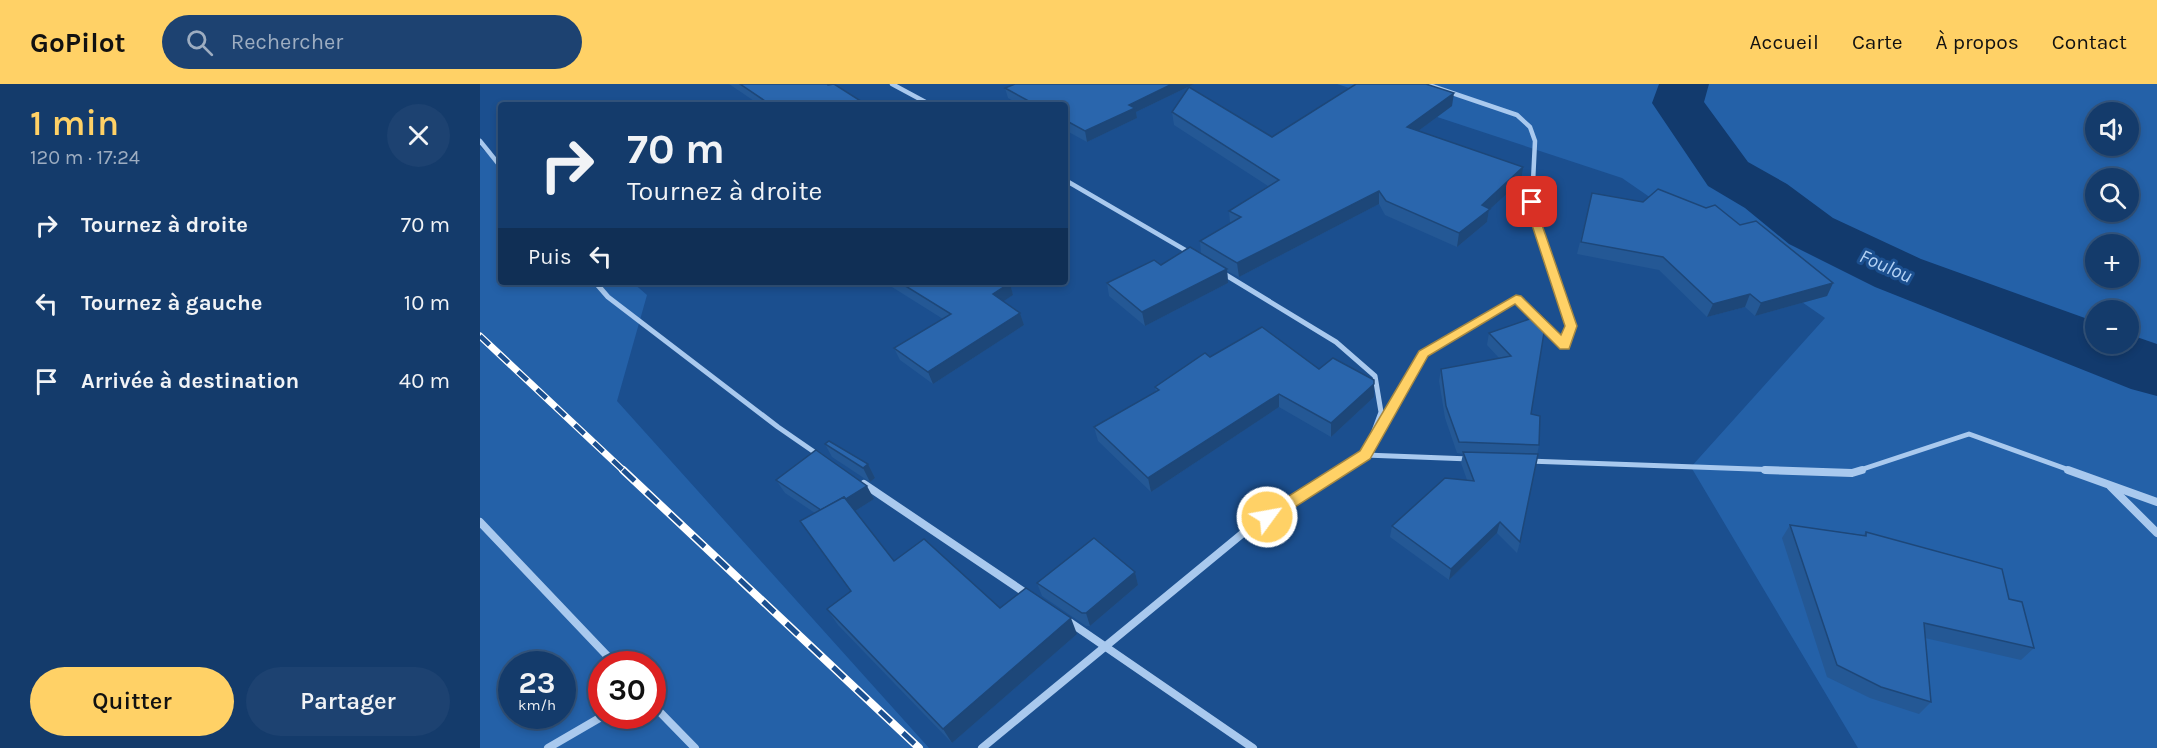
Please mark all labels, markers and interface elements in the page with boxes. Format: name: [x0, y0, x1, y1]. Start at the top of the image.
search box: [162, 15, 582, 69]
text: GoPilot: [30, 26, 126, 59]
icon: search: [183, 26, 216, 59]
text: Rechercher: [231, 29, 343, 55]
text: Accueil: [1750, 30, 1819, 54]
text: Carte: [1852, 30, 1903, 54]
text: À propos: [1936, 30, 2019, 54]
text: Contact: [2052, 30, 2127, 54]
text: 1 min: [30, 102, 119, 144]
map controls: [2085, 102, 2139, 354]
button: sound: [2085, 102, 2139, 156]
button: close: [387, 104, 450, 167]
text: 70 m: [627, 124, 725, 174]
icon: right: [528, 126, 606, 204]
text: 120 m · 17:24: [30, 146, 140, 169]
button: search: [2085, 168, 2139, 222]
text: Tournez à droite: [627, 175, 822, 207]
pin: [1506, 176, 1557, 227]
icon: arrive: [1515, 185, 1548, 218]
icon: right: [30, 209, 63, 242]
text: Tournez à droite: [81, 212, 248, 238]
text: 70 m: [401, 212, 450, 238]
button: +: [2085, 234, 2139, 288]
icon: left: [584, 240, 617, 273]
text: Puis: [528, 244, 572, 270]
water label: Foulou: [1856, 244, 1916, 288]
icon: left: [30, 287, 63, 320]
text: Tournez à gauche: [81, 290, 262, 316]
text: 10 m: [404, 290, 450, 316]
button: −: [2085, 300, 2139, 354]
icon: arrive: [30, 365, 63, 398]
text: Arrivée à destination: [81, 368, 299, 394]
text: 40 m: [399, 368, 450, 394]
position arrow: [1235, 485, 1299, 549]
speed limit sign: 30: [588, 651, 666, 729]
text: 23: [519, 665, 555, 701]
button: Quitter: [30, 667, 234, 736]
button: Partager: [246, 667, 450, 736]
text: km/h: [518, 696, 556, 714]

